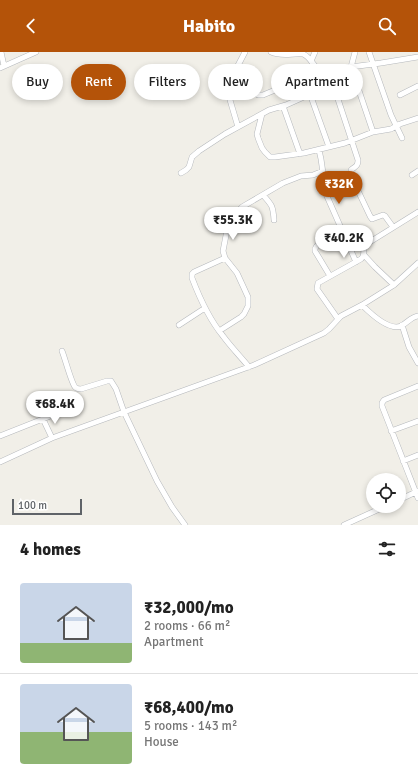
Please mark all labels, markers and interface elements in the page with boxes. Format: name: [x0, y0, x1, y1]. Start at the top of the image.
icon: back: [20, 15, 42, 37]
text: Habito: [183, 15, 235, 37]
icon: search: [376, 15, 398, 37]
chip: Buy: [12, 64, 63, 100]
chip: Rent: [71, 64, 126, 100]
chip: Filters: [134, 64, 200, 100]
chip: New: [208, 64, 263, 100]
chip: Apartment: [271, 64, 363, 100]
pin: ₹32K: [315, 171, 363, 205]
text: ₹32K: [324, 176, 354, 192]
pin: ₹55.3K: [200, 207, 266, 241]
text: ₹55.3K: [213, 212, 253, 228]
pin: ₹40.2K: [311, 225, 377, 259]
text: ₹40.2K: [324, 230, 364, 246]
pin: ₹68.4K: [22, 391, 88, 425]
text: ₹68.4K: [35, 396, 75, 412]
map controls: [366, 473, 406, 513]
button: locate: [366, 473, 406, 513]
scale bar: [12, 497, 82, 516]
text: 100 m: [18, 499, 47, 512]
icon: filters: [376, 538, 398, 560]
text: 4 homes: [20, 539, 81, 560]
text: ₹32,000/mo: [144, 597, 234, 618]
icon: home: [52, 599, 100, 647]
text: 2 rooms · 66 m²: [144, 618, 230, 634]
text: Apartment: [144, 634, 204, 650]
text: ₹68,400/mo: [144, 697, 234, 718]
icon: home: [52, 700, 100, 748]
text: 5 rooms · 143 m²: [144, 718, 237, 734]
text: House: [144, 734, 179, 750]

